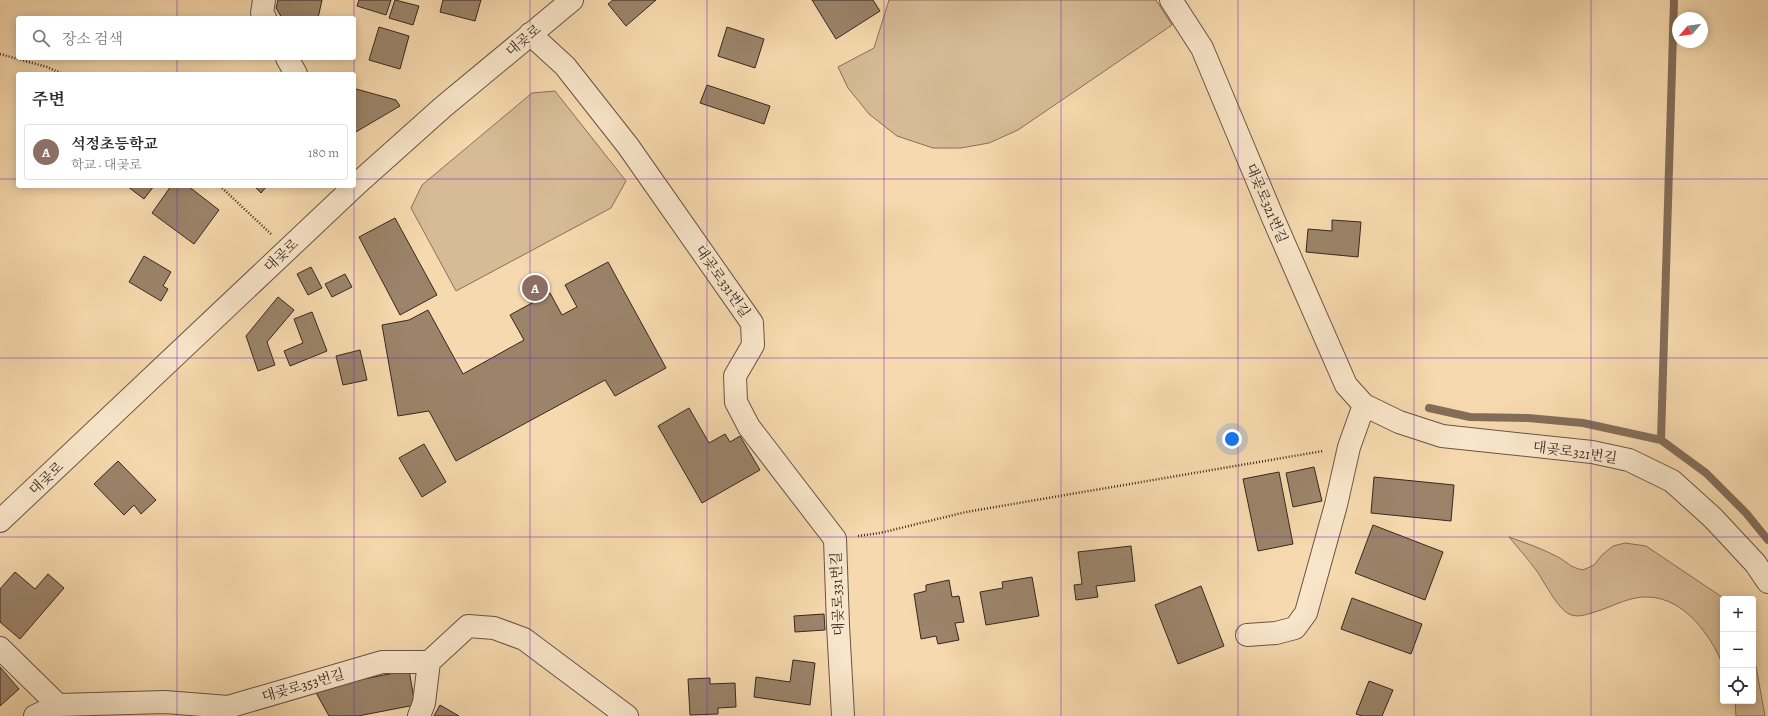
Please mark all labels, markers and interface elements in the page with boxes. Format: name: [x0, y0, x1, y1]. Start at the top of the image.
north arrow: [1672, 12, 1708, 48]
search box: [16, 16, 356, 60]
street label: 대곶로: [502, 20, 545, 61]
icon: search: [30, 27, 52, 49]
text: 장소 검색: [62, 29, 123, 49]
text: 주변: [32, 88, 65, 111]
text: 석정초등학교: [71, 134, 158, 154]
text: A: [42, 144, 50, 161]
text: 180 m: [308, 144, 339, 161]
text: 학교 · 대곶로: [71, 156, 142, 173]
street label: 대곶로321번길: [1241, 160, 1292, 246]
street label: 대곶로: [260, 234, 303, 276]
street label: 대곶로331번길: [691, 241, 754, 321]
pin: A: [522, 273, 548, 303]
your location: [1222, 429, 1242, 449]
street label: 대곶로321번길: [1532, 437, 1618, 468]
street label: 대곶로: [25, 457, 68, 499]
street label: 대곶로331번길: [827, 552, 848, 636]
map controls: [1720, 596, 1756, 704]
button: +: [1720, 596, 1756, 632]
button: −: [1720, 632, 1756, 668]
street label: 대곶로353번길: [260, 665, 347, 706]
button: locate: [1720, 668, 1756, 704]

